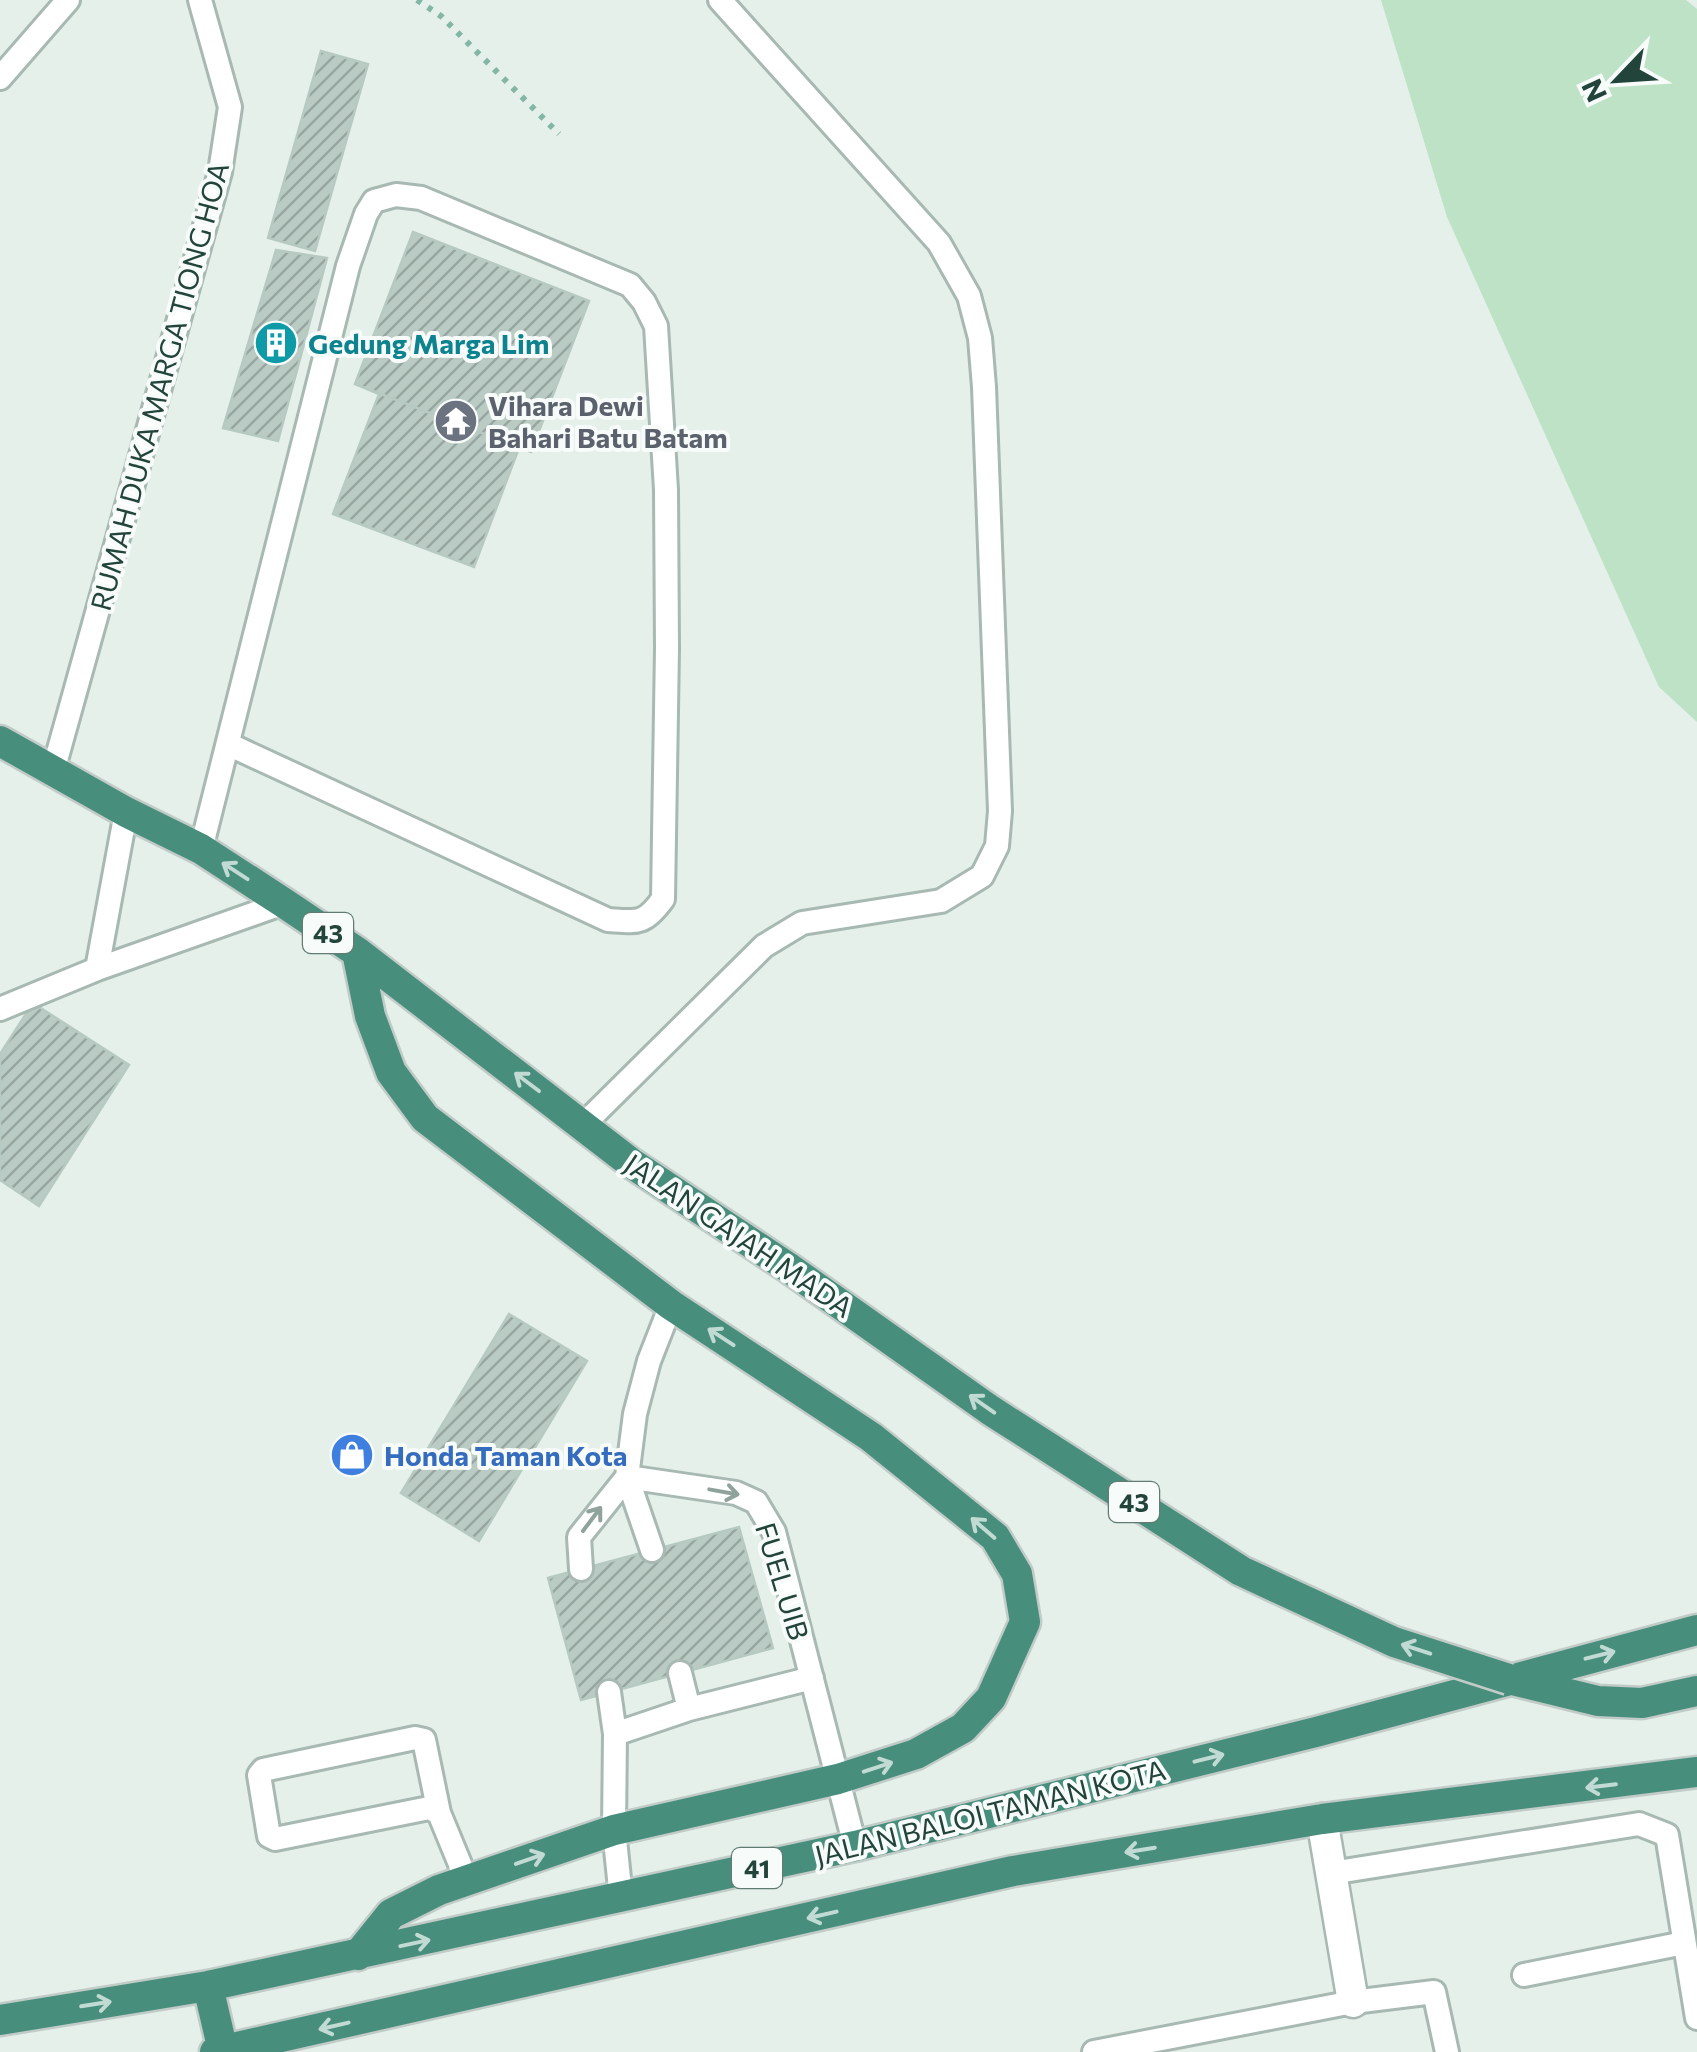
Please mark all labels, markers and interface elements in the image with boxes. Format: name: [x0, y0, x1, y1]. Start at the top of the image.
north arrow: [1567, 30, 1667, 130]
text: N: [1574, 74, 1613, 108]
street label: RUMAH DUKA MARGA TIONG HOA: [83, 158, 235, 614]
building icon: Gedung Marga Lim: [253, 320, 299, 366]
place label: Gedung Marga Lim: [308, 326, 549, 360]
place label: Vihara Dewi Bahari Batu Batam: [488, 388, 728, 454]
temple icon: Vihara Dewi Bahari Batu Batam: [433, 398, 479, 444]
one-way arrow: [221, 860, 250, 881]
road number: 43: [303, 913, 353, 953]
one-way arrow: [514, 1071, 540, 1093]
street label: JALAN GAJAH MADA: [618, 1146, 860, 1324]
one-way arrow: [707, 1326, 736, 1347]
one-way arrow: [969, 1394, 996, 1415]
shop icon: Honda Taman Kota: [329, 1432, 375, 1478]
place label: Honda Taman Kota: [384, 1438, 628, 1472]
road number: 43: [1109, 1482, 1159, 1522]
one-way arrow: [707, 1483, 740, 1502]
one-way arrow: [582, 1506, 603, 1533]
one-way arrow: [971, 1517, 996, 1540]
street label: FUEL UIB: [749, 1518, 817, 1644]
one-way arrow: [1401, 1639, 1432, 1657]
one-way arrow: [1584, 1644, 1615, 1663]
one-way arrow: [1192, 1748, 1224, 1766]
street label: JALAN BALOI TAMAN KOTA: [811, 1752, 1169, 1872]
one-way arrow: [861, 1756, 893, 1774]
one-way arrow: [1585, 1777, 1617, 1796]
one-way arrow: [1124, 1841, 1157, 1859]
one-way arrow: [514, 1848, 545, 1866]
road number: 41: [732, 1848, 782, 1888]
one-way arrow: [807, 1907, 839, 1925]
one-way arrow: [398, 1932, 430, 1951]
one-way arrow: [79, 1994, 112, 2012]
one-way arrow: [319, 2018, 351, 2036]

